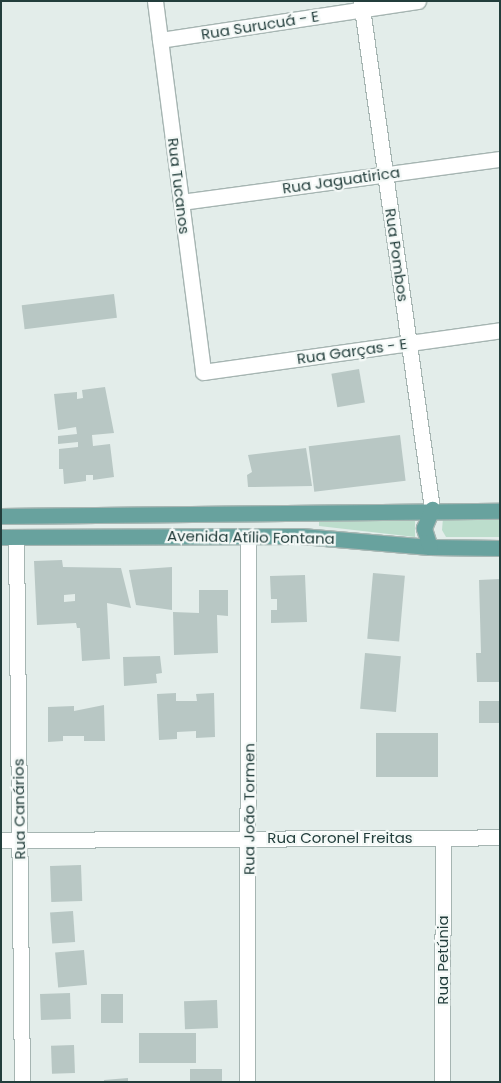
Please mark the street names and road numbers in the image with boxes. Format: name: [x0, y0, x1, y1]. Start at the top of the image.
street label: Rua Surucuá - E: [200, 7, 320, 43]
street label: Rua Tucanos: [164, 137, 194, 235]
street label: Rua Jaguatirica: [281, 163, 401, 197]
street label: Rua Pombos: [382, 207, 412, 303]
street label: Rua Garças - E: [296, 334, 408, 368]
street label: Avenida Atílio Fontana: [167, 527, 335, 547]
street label: Rua João Tormen: [240, 743, 258, 875]
street label: Rua Canários: [9, 758, 29, 860]
street label: Rua Coronel Freitas: [267, 829, 413, 847]
street label: Rua Petúnia: [434, 915, 452, 1005]

